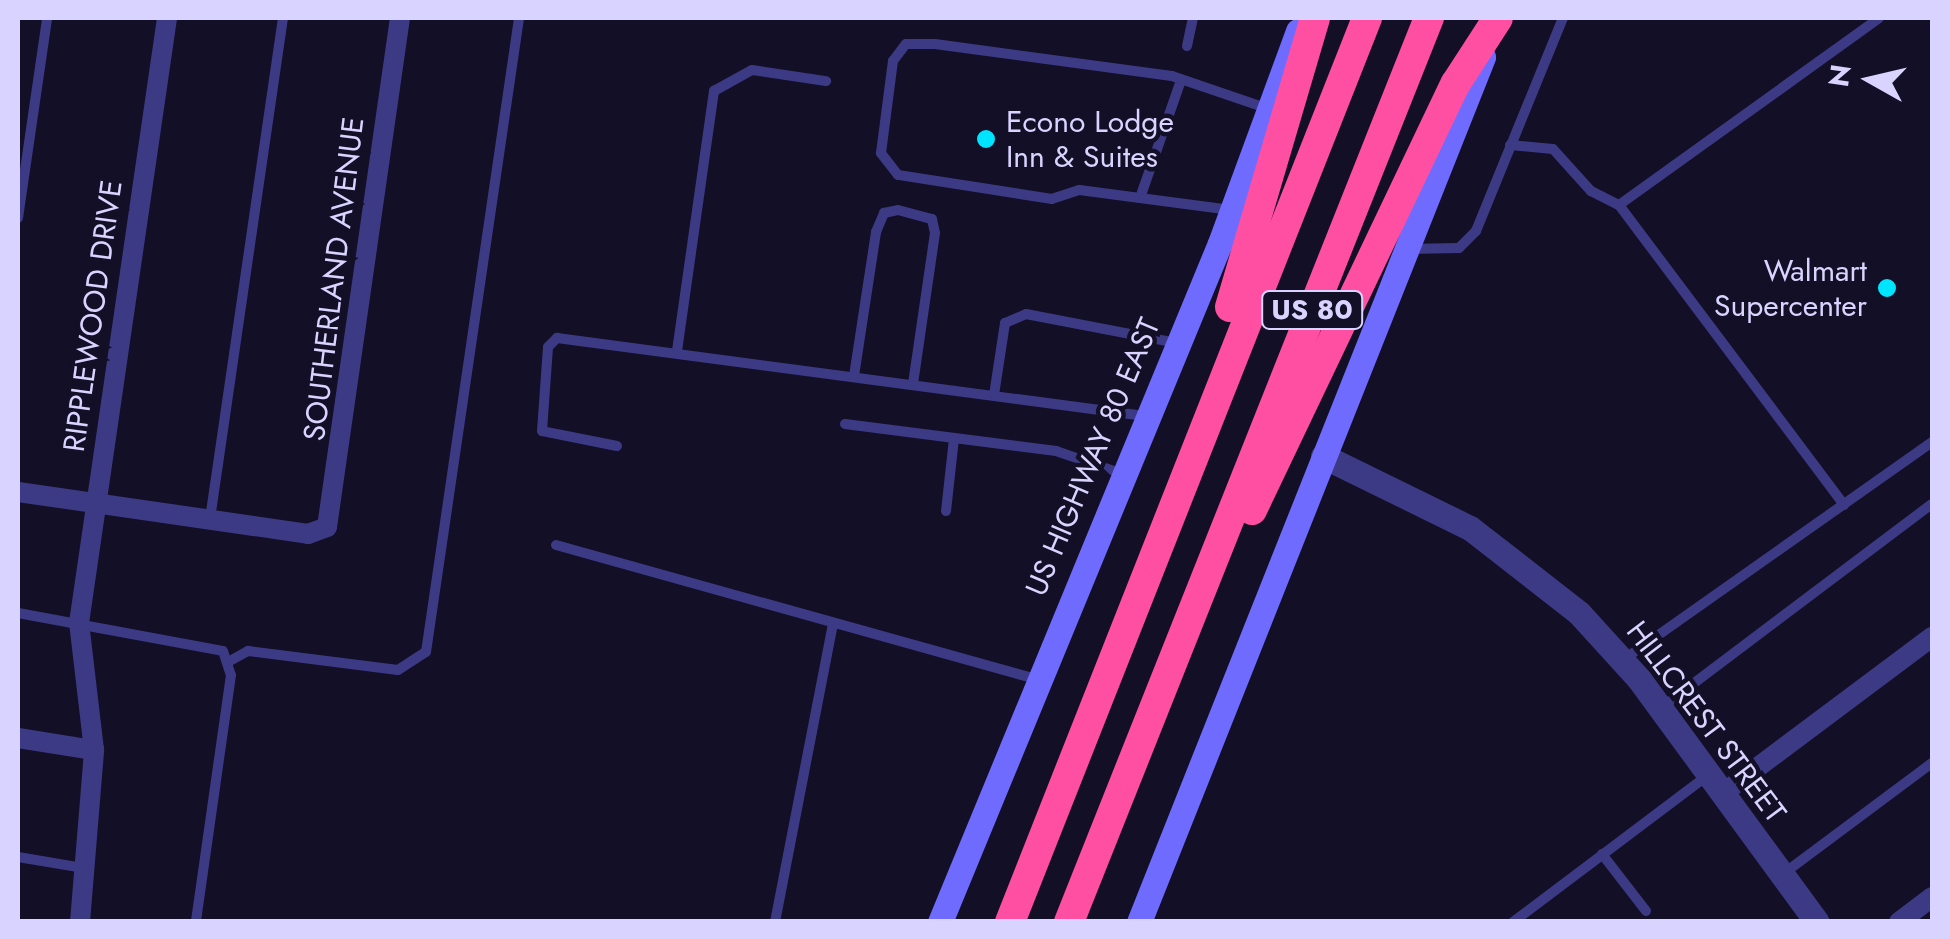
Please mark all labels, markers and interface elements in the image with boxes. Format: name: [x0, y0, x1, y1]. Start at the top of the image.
north arrow: [1820, 30, 1920, 130]
text: N: [1818, 62, 1862, 90]
place label: Econo Lodge Inn & Suites: [1006, 104, 1174, 174]
street label: SOUTHERLAND AVENUE: [296, 115, 372, 443]
marker: Econo Lodge Inn & Suites: [975, 128, 997, 150]
street label: RIPPLEWOOD DRIVE: [56, 178, 130, 454]
place label: Walmart Supercenter: [1714, 253, 1867, 324]
marker: Walmart Supercenter: [1876, 277, 1898, 299]
road number: US 80: [1260, 287, 1364, 333]
street label: US HIGHWAY 80 EAST: [1018, 313, 1168, 601]
street label: HILLCREST STREET: [1619, 614, 1793, 830]

